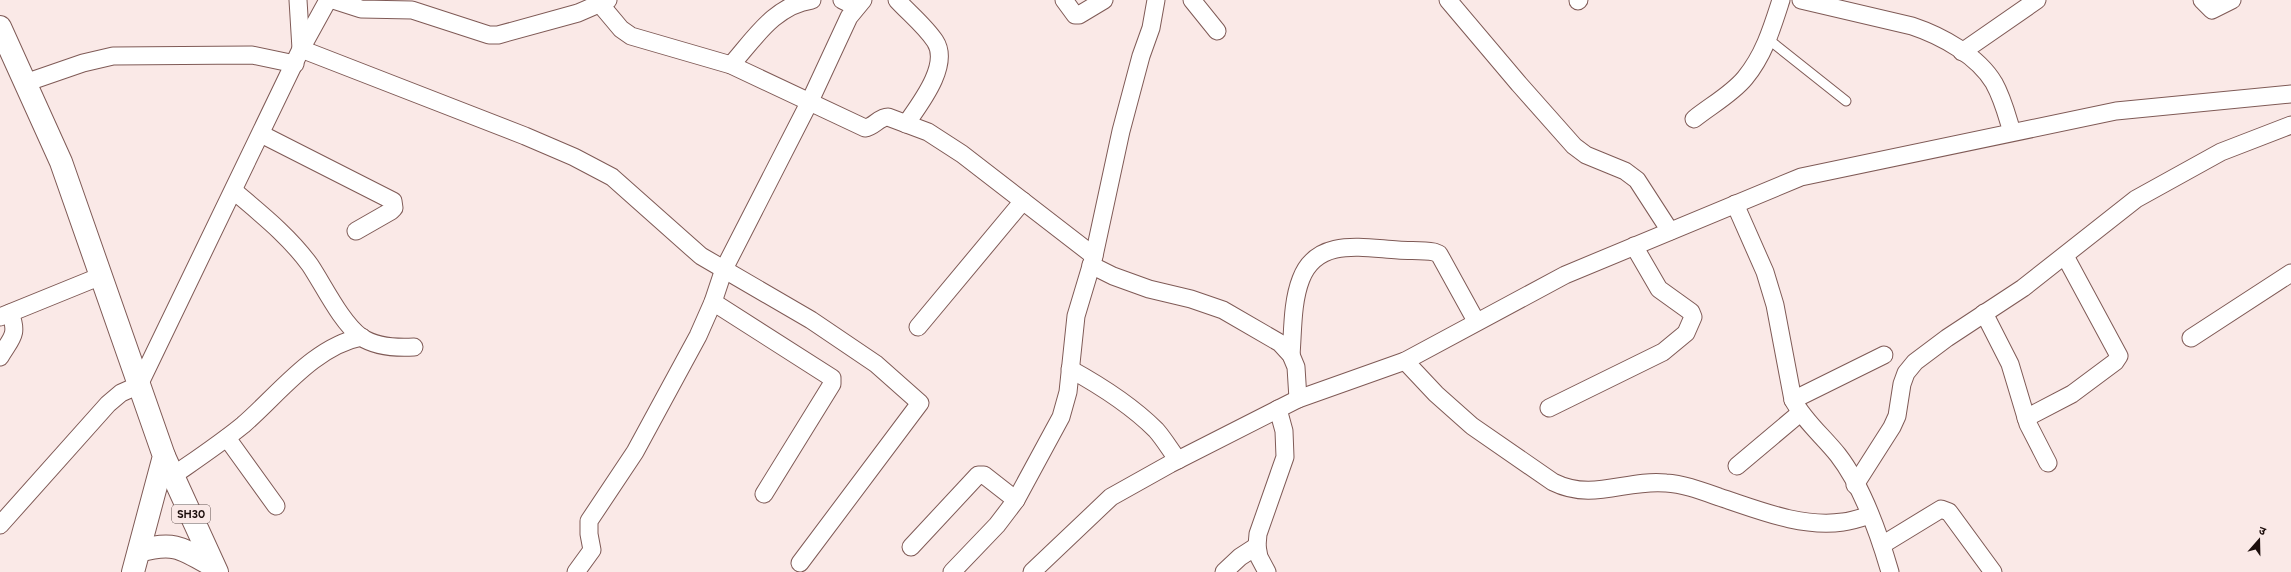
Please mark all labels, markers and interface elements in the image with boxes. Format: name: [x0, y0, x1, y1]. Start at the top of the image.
road number: SH30: [172, 505, 210, 523]
north arrow: [2239, 520, 2279, 560]
text: उ: [2257, 524, 2268, 538]

